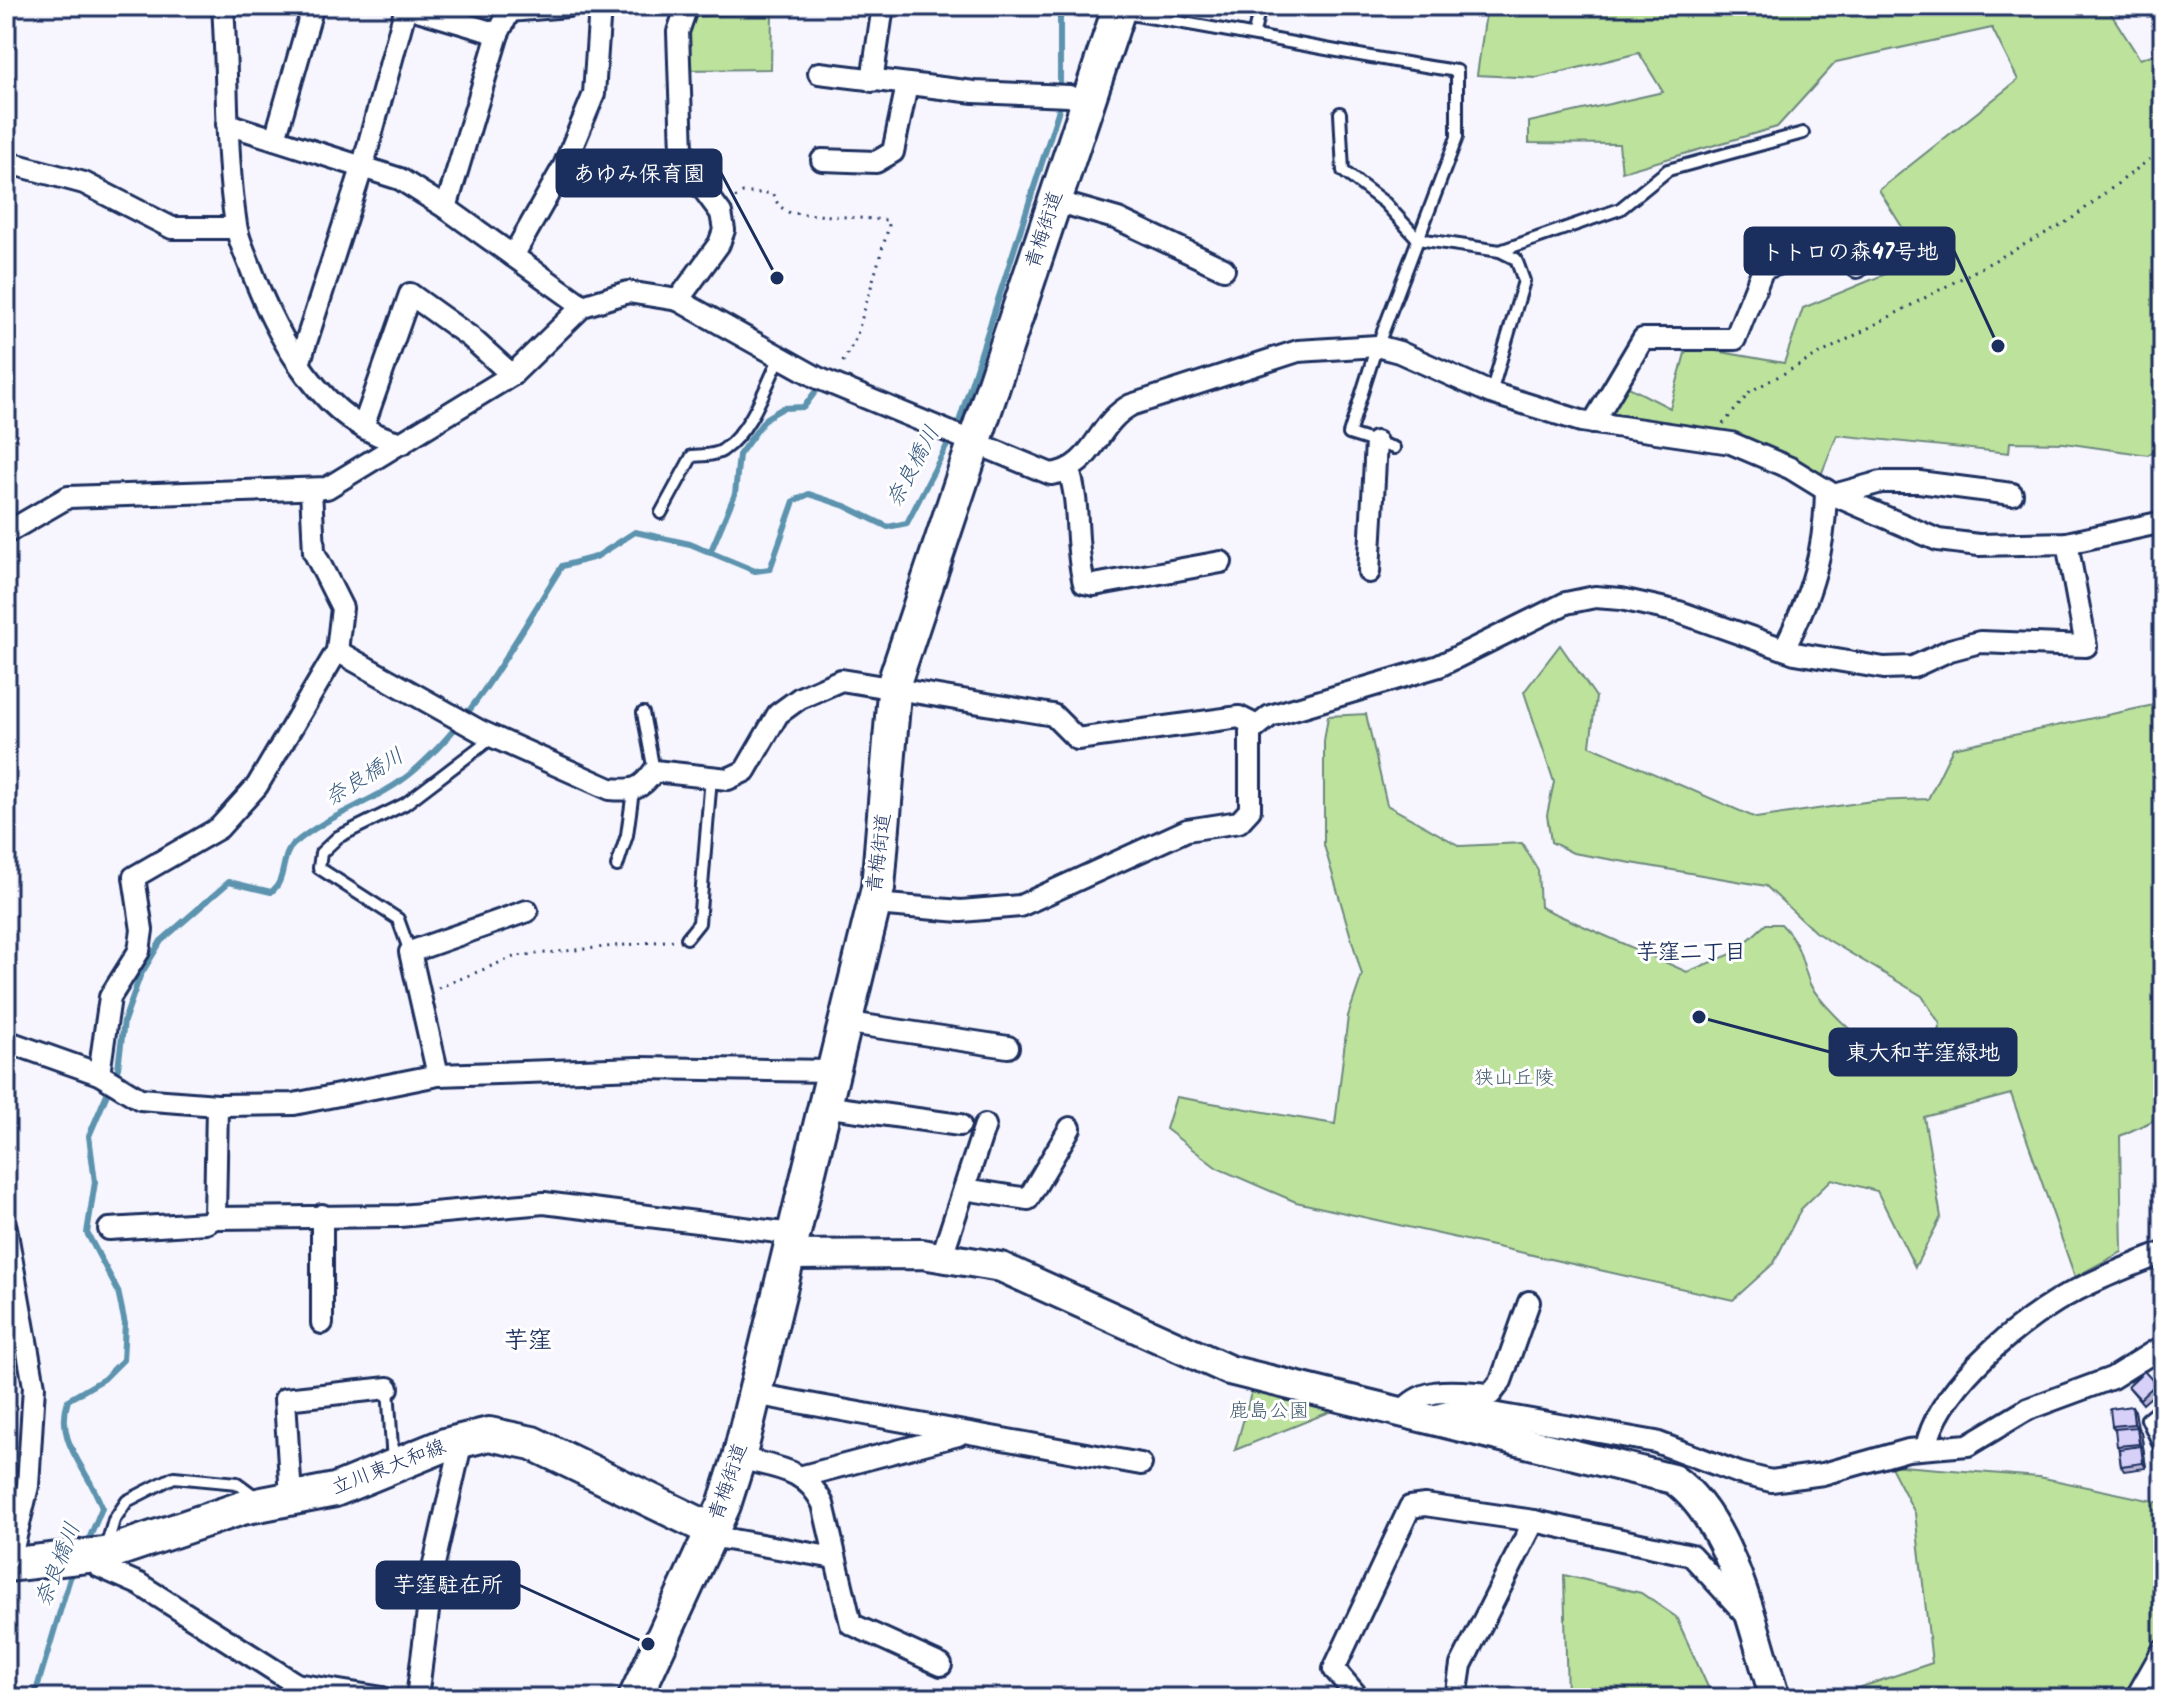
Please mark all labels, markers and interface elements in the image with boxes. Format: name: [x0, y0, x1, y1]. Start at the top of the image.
callout: あゆみ保育園: [557, 150, 721, 196]
text: あゆみ保育園: [573, 158, 705, 193]
street label: 青梅街道: [1017, 187, 1073, 273]
callout: トトロの森47号地: [1745, 228, 1954, 274]
text: トトロの森47号地: [1762, 236, 1938, 271]
water label: 奈良橋川: [878, 420, 950, 514]
water label: 奈良橋川: [318, 740, 412, 816]
street label: 青梅街道: [859, 811, 901, 895]
district label: 芋窪二丁目: [1636, 936, 1746, 971]
callout: 東大和芋窪緑地: [1830, 1029, 2016, 1075]
text: 東大和芋窪緑地: [1846, 1037, 2000, 1072]
park label: 狭山丘陵: [1474, 1063, 1554, 1095]
district label: 芋窪: [504, 1322, 552, 1361]
park label: 鹿島公園: [1229, 1396, 1309, 1428]
street label: 立川東大和線: [327, 1432, 451, 1504]
street label: 青梅街道: [701, 1439, 757, 1525]
water label: 奈良橋川: [27, 1518, 91, 1612]
callout: 芋窪駐在所: [377, 1562, 519, 1608]
text: 芋窪駐在所: [393, 1569, 503, 1604]

